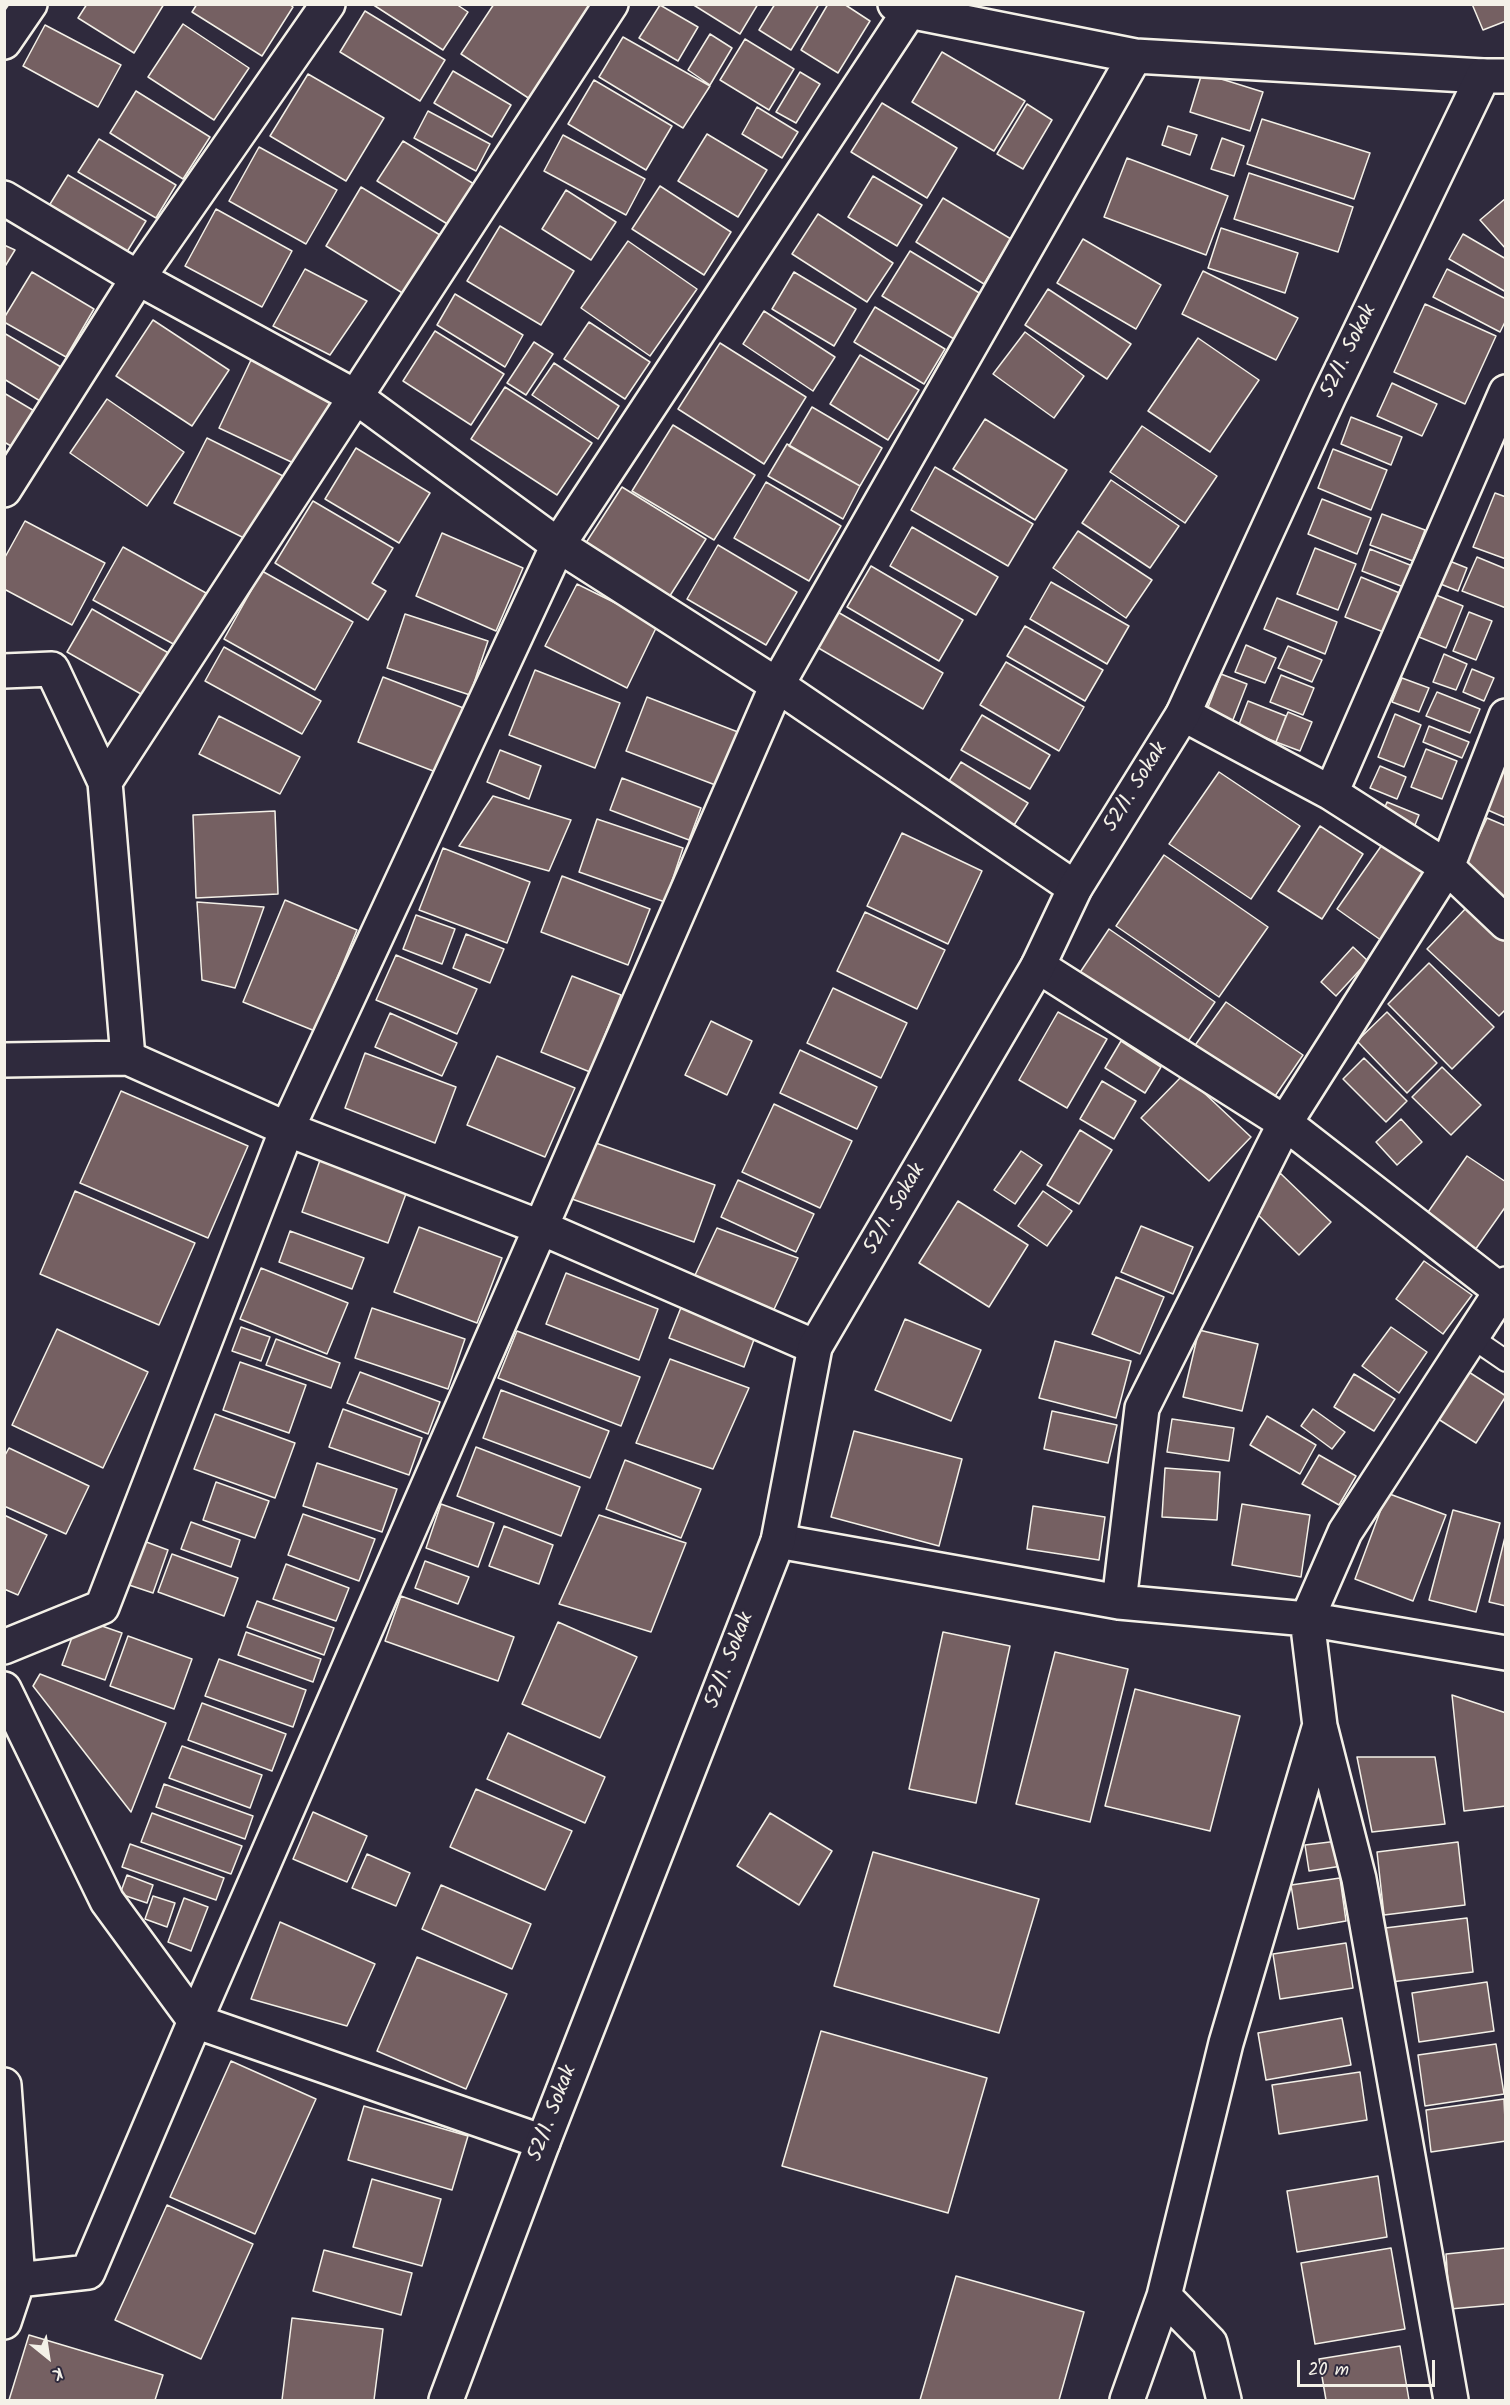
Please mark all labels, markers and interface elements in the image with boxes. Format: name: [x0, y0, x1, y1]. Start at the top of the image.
street label: 52/1. Sokak: [1317, 301, 1383, 403]
street label: 52/1. Sokak: [1100, 738, 1174, 838]
street label: 52/1. Sokak: [860, 1160, 932, 1260]
street label: 52/1. Sokak: [701, 1609, 761, 1713]
street label: 52/1. Sokak: [524, 2062, 584, 2166]
north arrow: [18, 2327, 78, 2387]
scale bar: [1300, 2348, 1438, 2386]
text: 20 m: [1308, 2356, 1349, 2385]
text: K: [47, 2360, 68, 2386]

